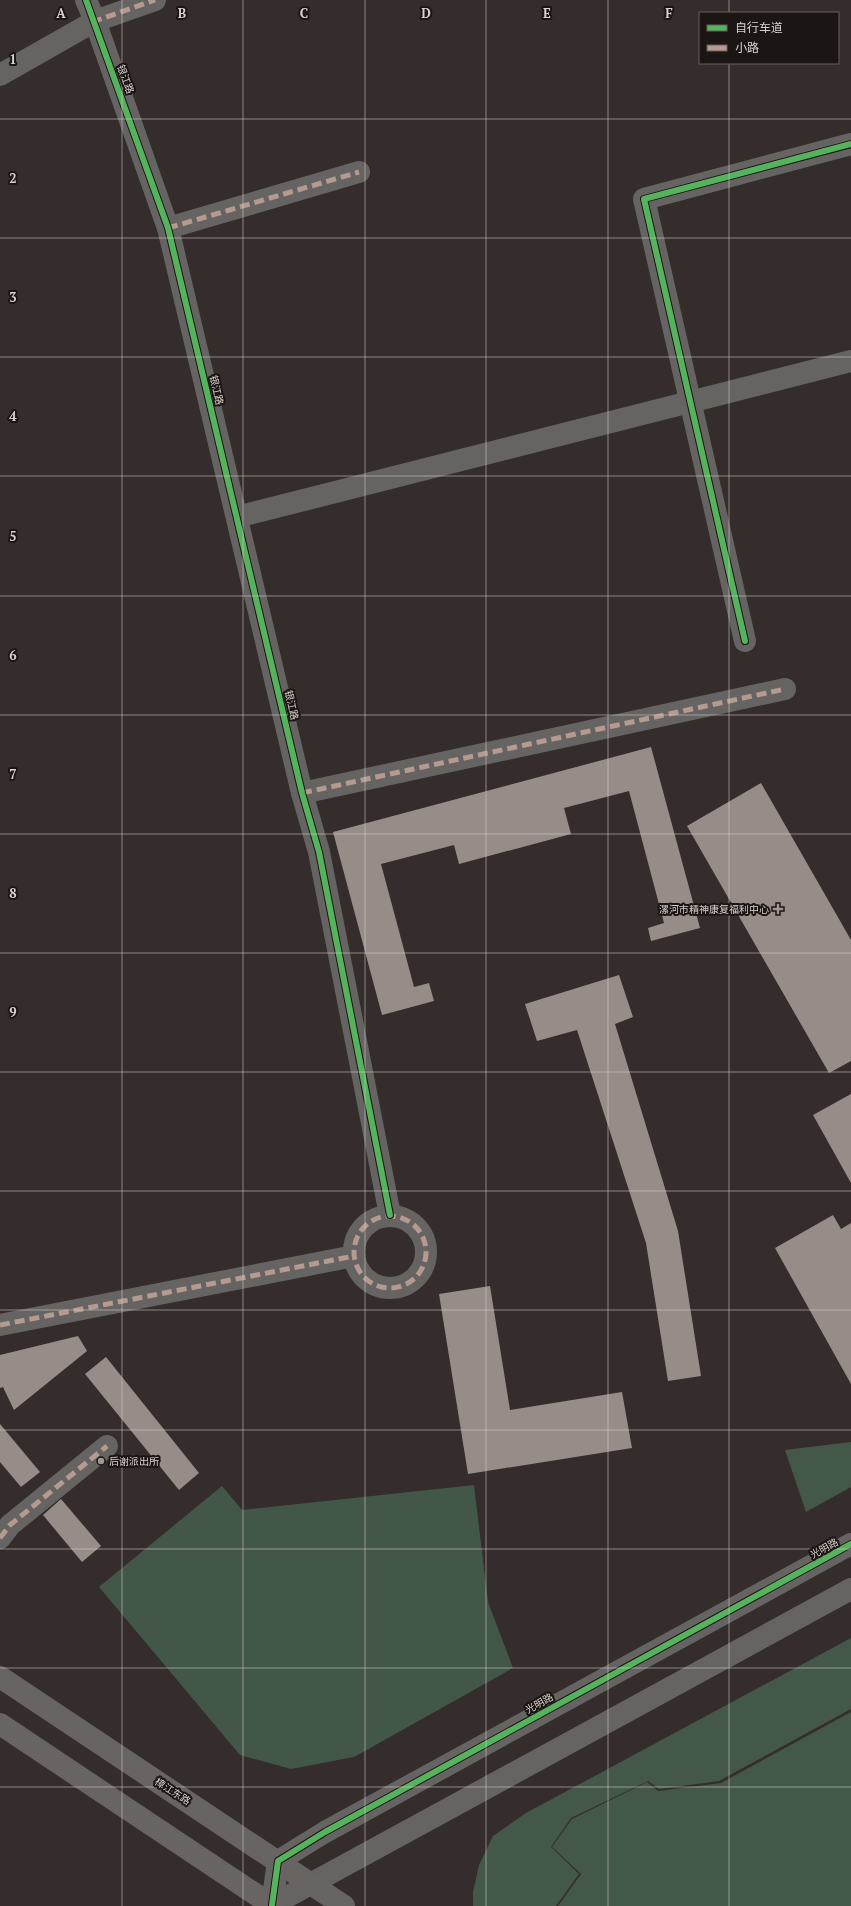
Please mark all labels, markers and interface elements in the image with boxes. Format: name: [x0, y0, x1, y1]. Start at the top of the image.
text: A: [56, 4, 66, 22]
text: B: [178, 4, 186, 22]
text: C: [300, 4, 308, 22]
text: D: [421, 4, 431, 22]
text: E: [543, 4, 551, 22]
text: F: [665, 4, 673, 22]
legend: [699, 12, 839, 64]
text: 自行车道: [735, 20, 783, 35]
text: 小路: [735, 40, 759, 55]
text: 1: [9, 50, 17, 68]
street label: 银江路: [114, 63, 137, 95]
text: 2: [9, 169, 17, 187]
text: 3: [9, 288, 17, 306]
street label: 银江路: [207, 374, 226, 406]
text: 4: [9, 407, 17, 425]
text: 5: [9, 527, 17, 545]
text: 6: [9, 646, 17, 664]
street label: 银江路: [282, 689, 301, 721]
text: 7: [9, 765, 17, 783]
text: 8: [9, 884, 17, 902]
place label: 漯河市精神康复福利中心: [659, 903, 769, 916]
marker: 漯河市精神康复福利中心: [772, 903, 784, 915]
text: 9: [9, 1003, 17, 1021]
place label: 后谢派出所: [109, 1455, 159, 1468]
marker: 后谢派出所: [96, 1456, 106, 1466]
street label: 光明路: [808, 1535, 841, 1561]
street label: 光明路: [523, 1690, 556, 1716]
street label: 樟江东路: [152, 1775, 193, 1808]

